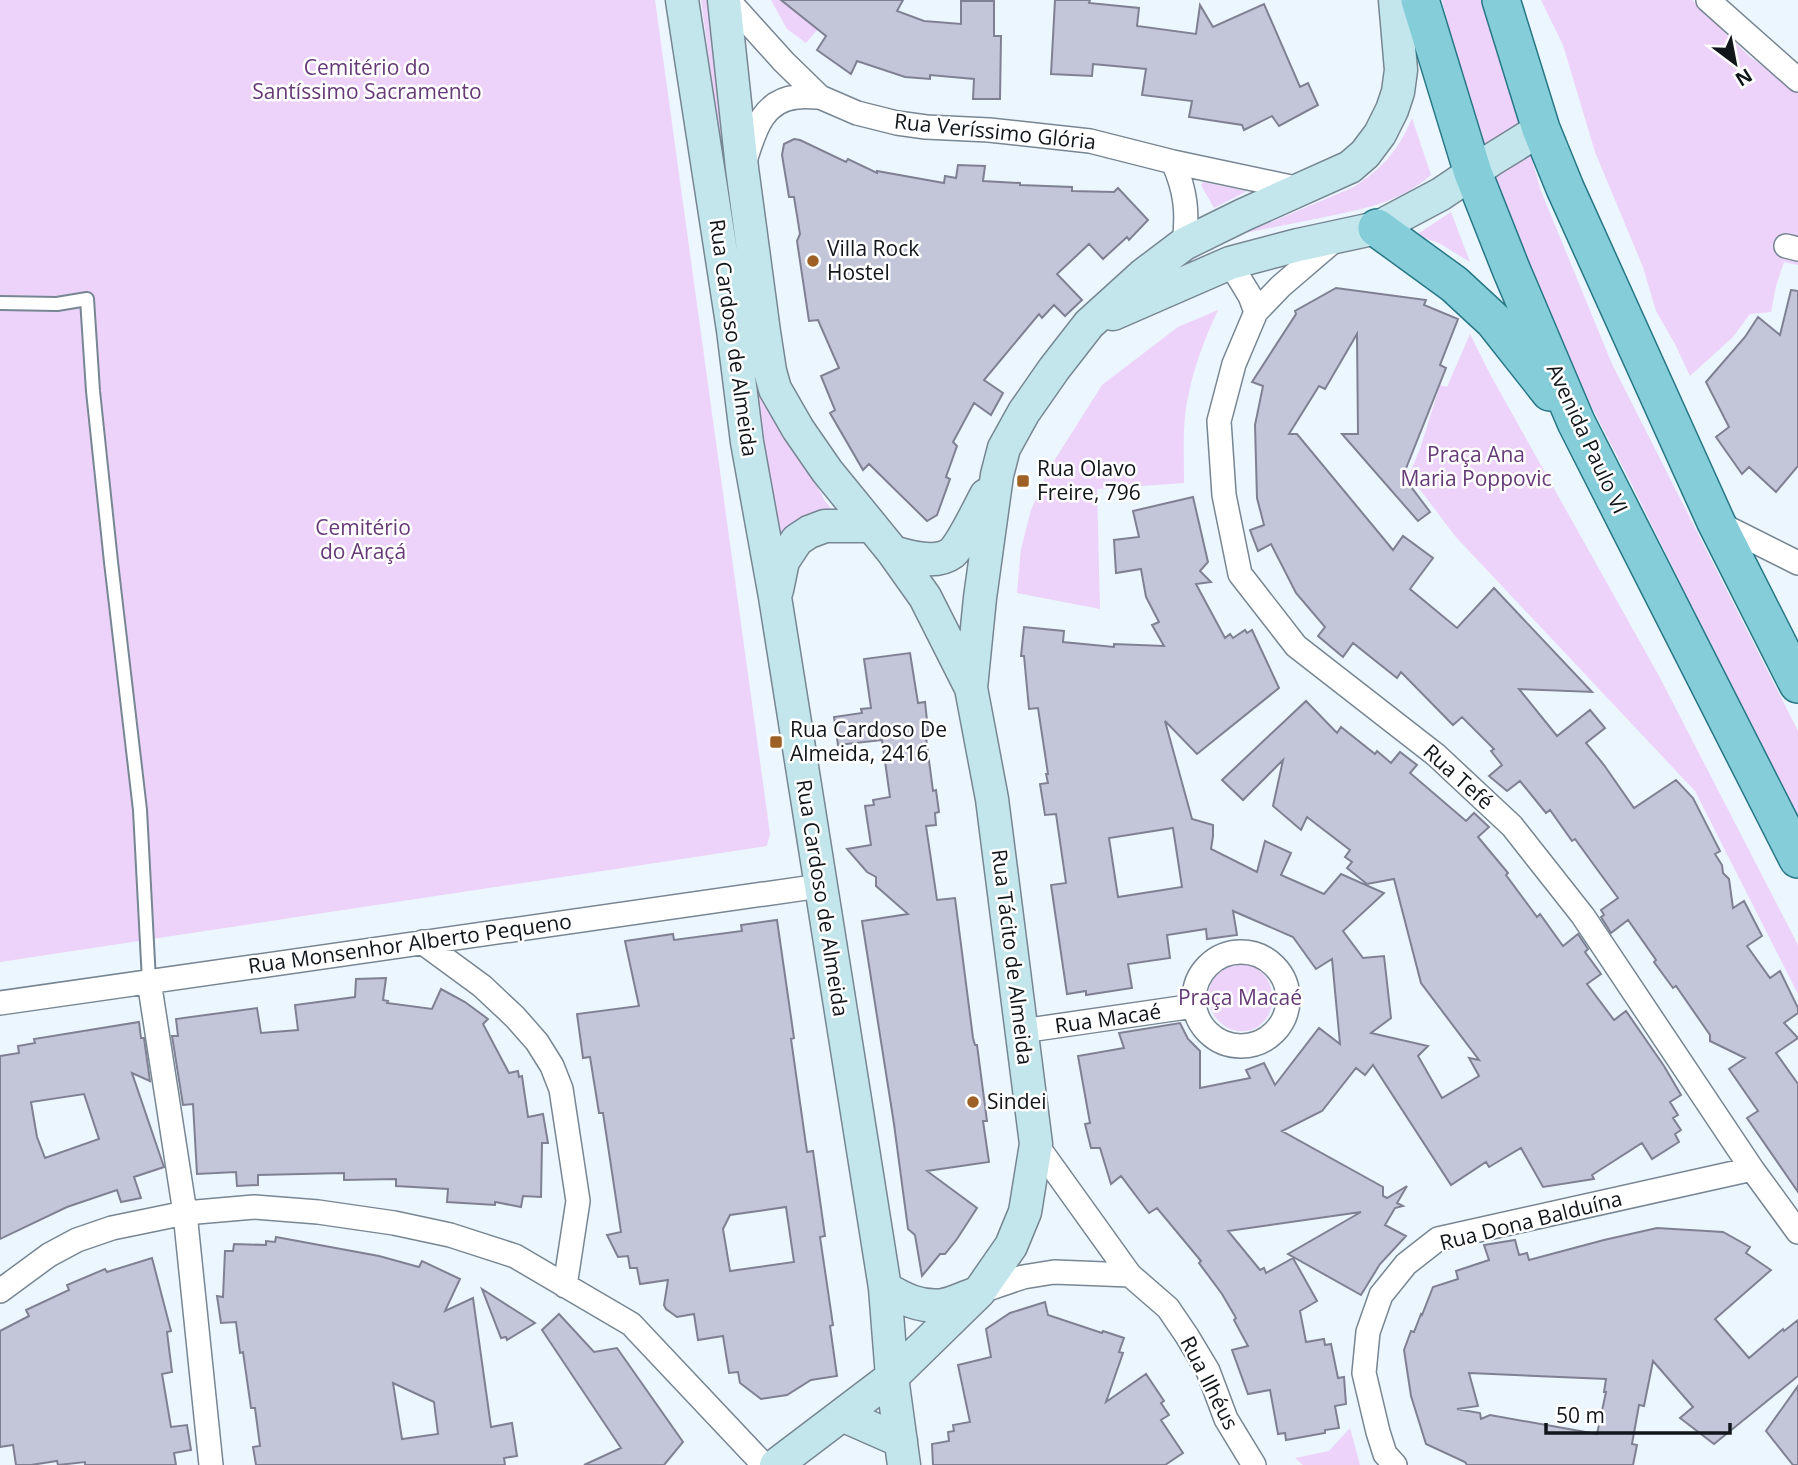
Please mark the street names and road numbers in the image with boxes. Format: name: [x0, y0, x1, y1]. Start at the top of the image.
street label: Rua Veríssimo Glória: [893, 106, 1097, 156]
street label: Rua Cardoso de Almeida: [703, 217, 765, 459]
street label: Avenida Paulo VI: [1541, 359, 1635, 518]
street label: Rua Tefé: [1418, 737, 1500, 815]
street label: Rua Cardoso de Almeida: [790, 777, 856, 1018]
street label: Rua Tácito de Almeida: [986, 848, 1040, 1066]
street label: Rua Monsenhor Alberto Pequeno: [246, 906, 573, 980]
street label: Rua Macaé: [1053, 997, 1163, 1039]
street label: Rua Dona Balduína: [1437, 1184, 1625, 1256]
street label: Rua Ilhéus: [1174, 1331, 1245, 1434]

